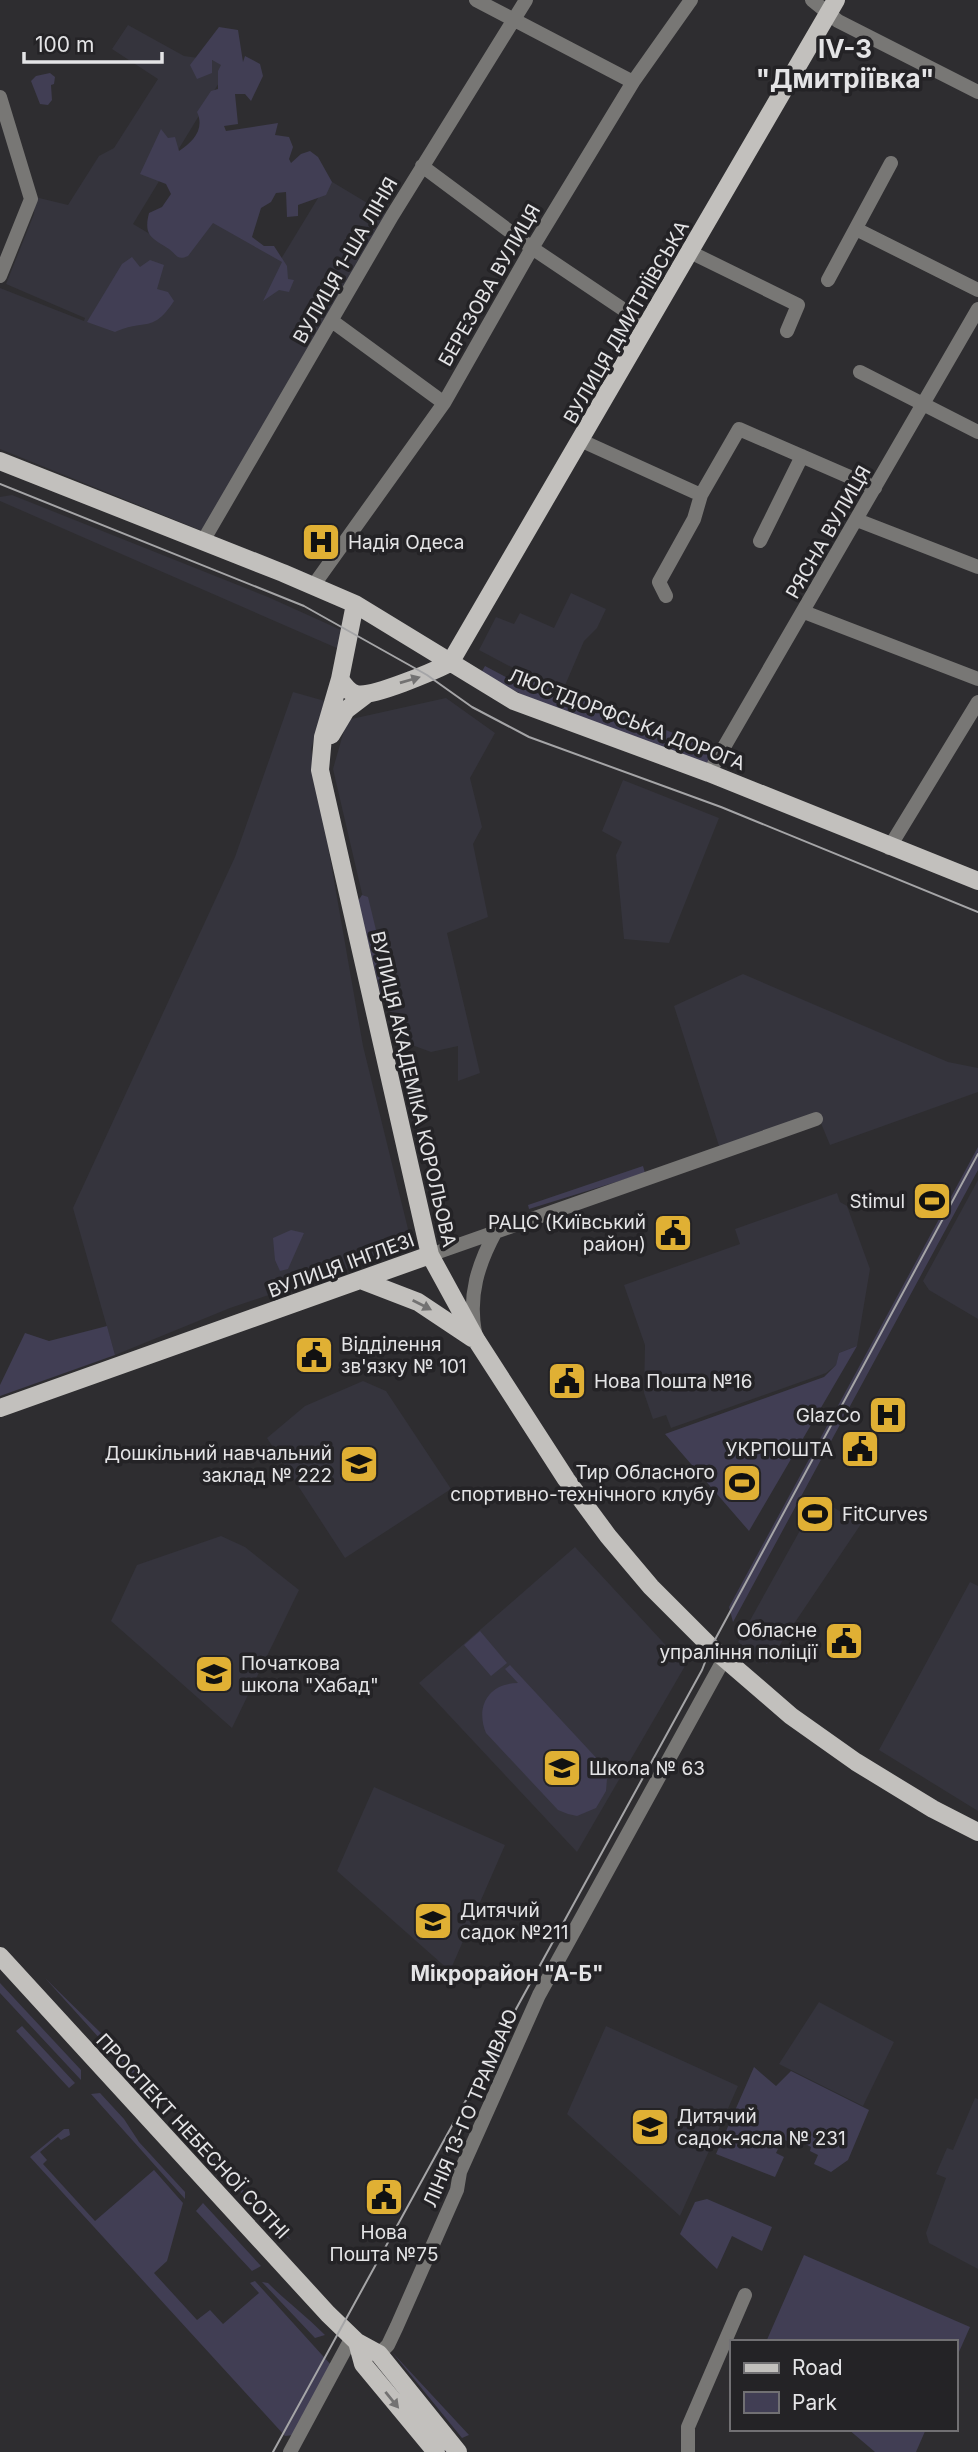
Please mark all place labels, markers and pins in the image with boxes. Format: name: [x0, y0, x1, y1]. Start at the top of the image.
hospital icon: Надія Одеса: [300, 521, 342, 563]
place label: Надія Одеса: [348, 531, 464, 554]
sports icon: Stimul: [911, 1180, 953, 1222]
place label: Stimul: [850, 1190, 905, 1213]
place label: РАЦС (Київський район): [488, 1211, 646, 1256]
public building icon: РАЦС (Київський район): [652, 1212, 694, 1254]
place label: Відділення зв'язку № 101: [341, 1333, 467, 1378]
public building icon: Відділення зв'язку № 101: [293, 1334, 335, 1376]
public building icon: Нова Пошта №16: [546, 1360, 588, 1402]
place label: Нова Пошта №16: [594, 1370, 753, 1393]
hospital icon: GlazCo: [867, 1394, 909, 1436]
place label: GlazCo: [796, 1404, 861, 1427]
public building icon: УКРПОШТА: [839, 1428, 881, 1470]
place label: УКРПОШТА: [726, 1438, 833, 1461]
place label: Дошкільний навчальний заклад № 222: [104, 1442, 332, 1487]
school or university icon: Дошкільний навчальний заклад № 222: [338, 1443, 380, 1485]
place label: Тир Обласного спортивно-технічного клубу: [450, 1461, 715, 1506]
sports icon: Тир Обласного спортивно-технічного клубу: [721, 1462, 763, 1504]
sports icon: FitCurves: [794, 1493, 836, 1535]
place label: FitCurves: [842, 1503, 928, 1526]
place label: Обласне упраління поліції: [659, 1619, 818, 1664]
public building icon: Обласне упраління поліції: [823, 1620, 865, 1662]
place label: Початкова школа "Хабад": [241, 1652, 379, 1697]
school or university icon: Початкова школа "Хабад": [193, 1653, 235, 1695]
school or university icon: Школа № 63: [541, 1747, 583, 1789]
place label: Школа № 63: [589, 1757, 705, 1780]
place label: Дитячий садок №211: [460, 1899, 568, 1944]
school or university icon: Дитячий садок №211: [412, 1900, 454, 1942]
place label: Дитячий садок-ясла № 231: [677, 2105, 846, 2150]
school or university icon: Дитячий садок-ясла № 231: [629, 2106, 671, 2148]
public building icon: Нова Пошта №75: [363, 2176, 405, 2218]
place label: Нова Пошта №75: [330, 2221, 438, 2266]

